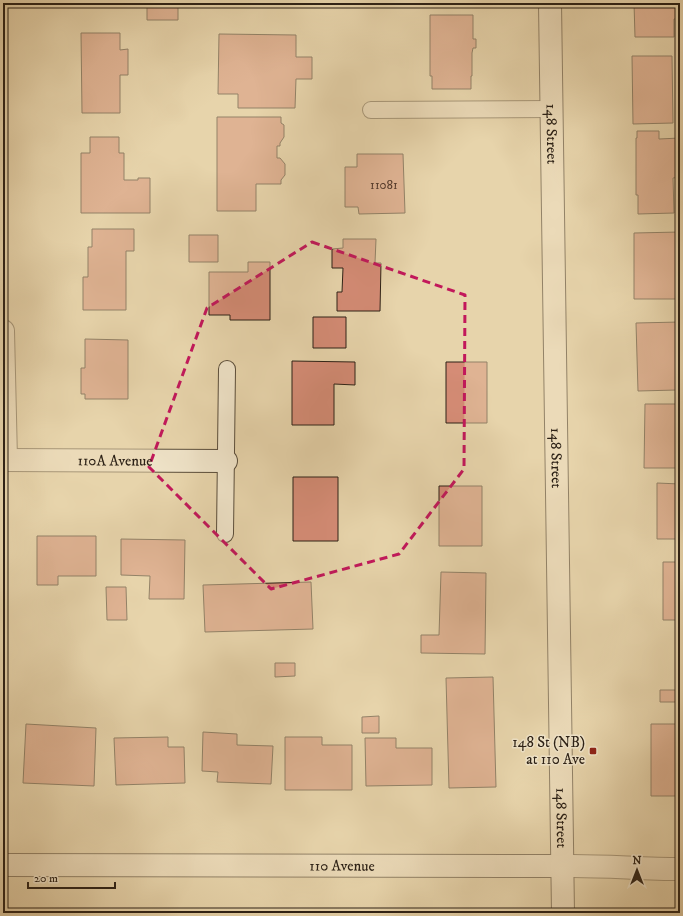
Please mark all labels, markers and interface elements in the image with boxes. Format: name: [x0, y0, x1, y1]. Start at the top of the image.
street label: 148 Street: [542, 104, 562, 165]
house number: 11081: [370, 177, 398, 193]
street label: 148 Street: [547, 428, 566, 488]
street label: 110A Avenue: [77, 451, 153, 470]
place label: 148 St (NB) at 110 Ave: [512, 733, 585, 769]
marker: 148 St (NB) at 110 Ave: [588, 746, 598, 756]
street label: 148 Street: [552, 788, 572, 848]
north arrow: [617, 850, 657, 890]
text: N: [632, 854, 642, 868]
street label: 110 Avenue: [309, 856, 375, 875]
scale bar: [28, 864, 115, 890]
text: 20 m: [34, 871, 58, 886]

